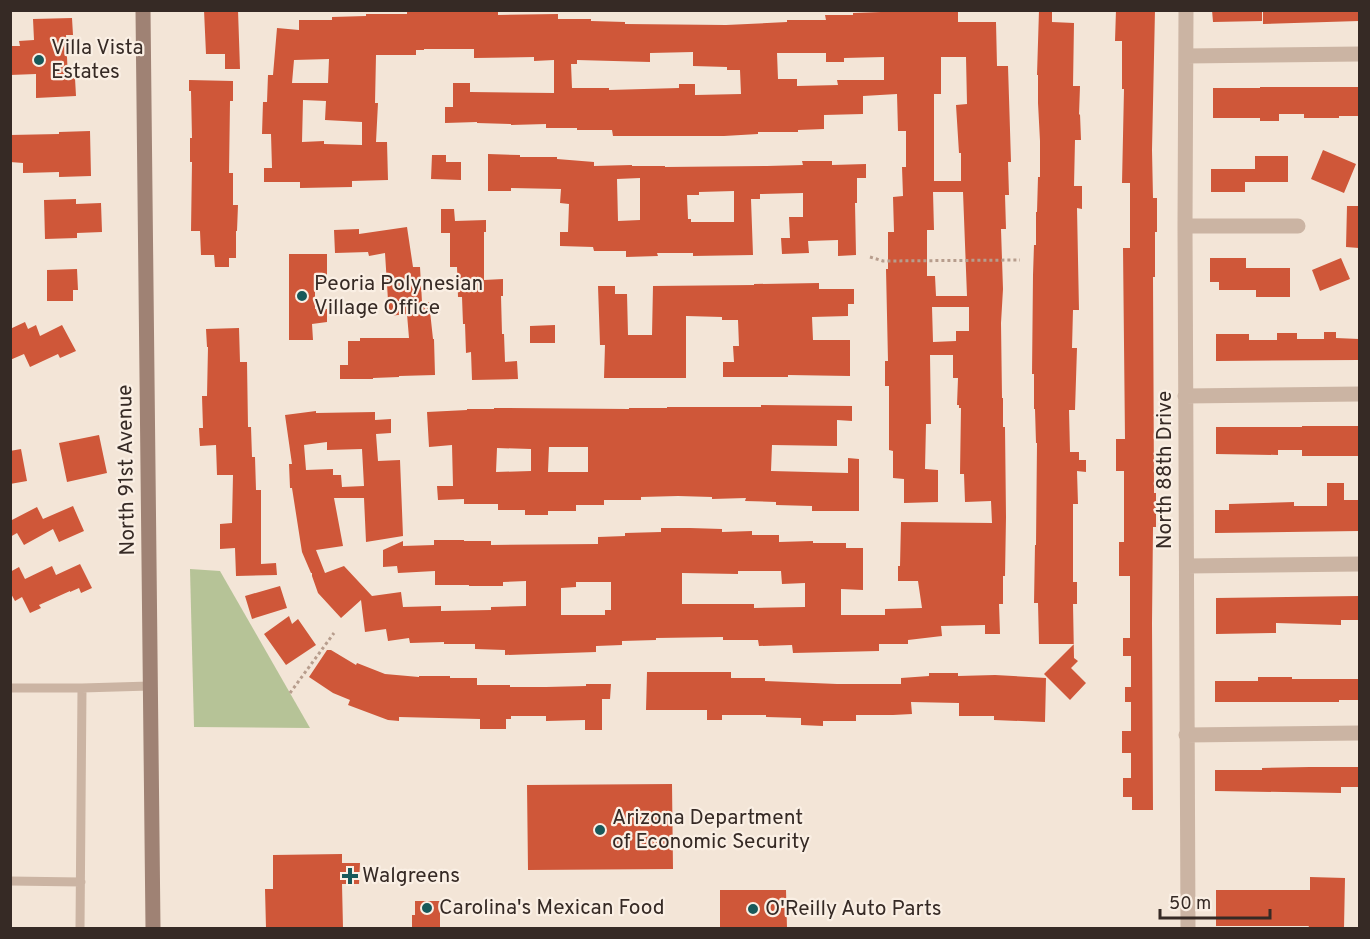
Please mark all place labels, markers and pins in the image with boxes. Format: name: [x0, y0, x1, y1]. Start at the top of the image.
place label: Villa Vista Estates: [51, 35, 144, 86]
marker: Villa Vista Estates: [32, 53, 46, 67]
place label: Peoria Polynesian Village Office: [314, 271, 483, 322]
marker: Peoria Polynesian Village Office: [295, 289, 309, 303]
place label: Arizona Department of Economic Security: [612, 805, 810, 856]
marker: Arizona Department of Economic Security: [593, 823, 607, 837]
place label: Walgreens: [362, 863, 460, 890]
marker: Walgreens: [343, 869, 357, 883]
place label: Carolina's Mexican Food: [439, 895, 665, 922]
place label: O'Reilly Auto Parts: [765, 896, 942, 923]
marker: Carolina's Mexican Food: [420, 901, 434, 915]
marker: O'Reilly Auto Parts: [746, 902, 760, 916]

